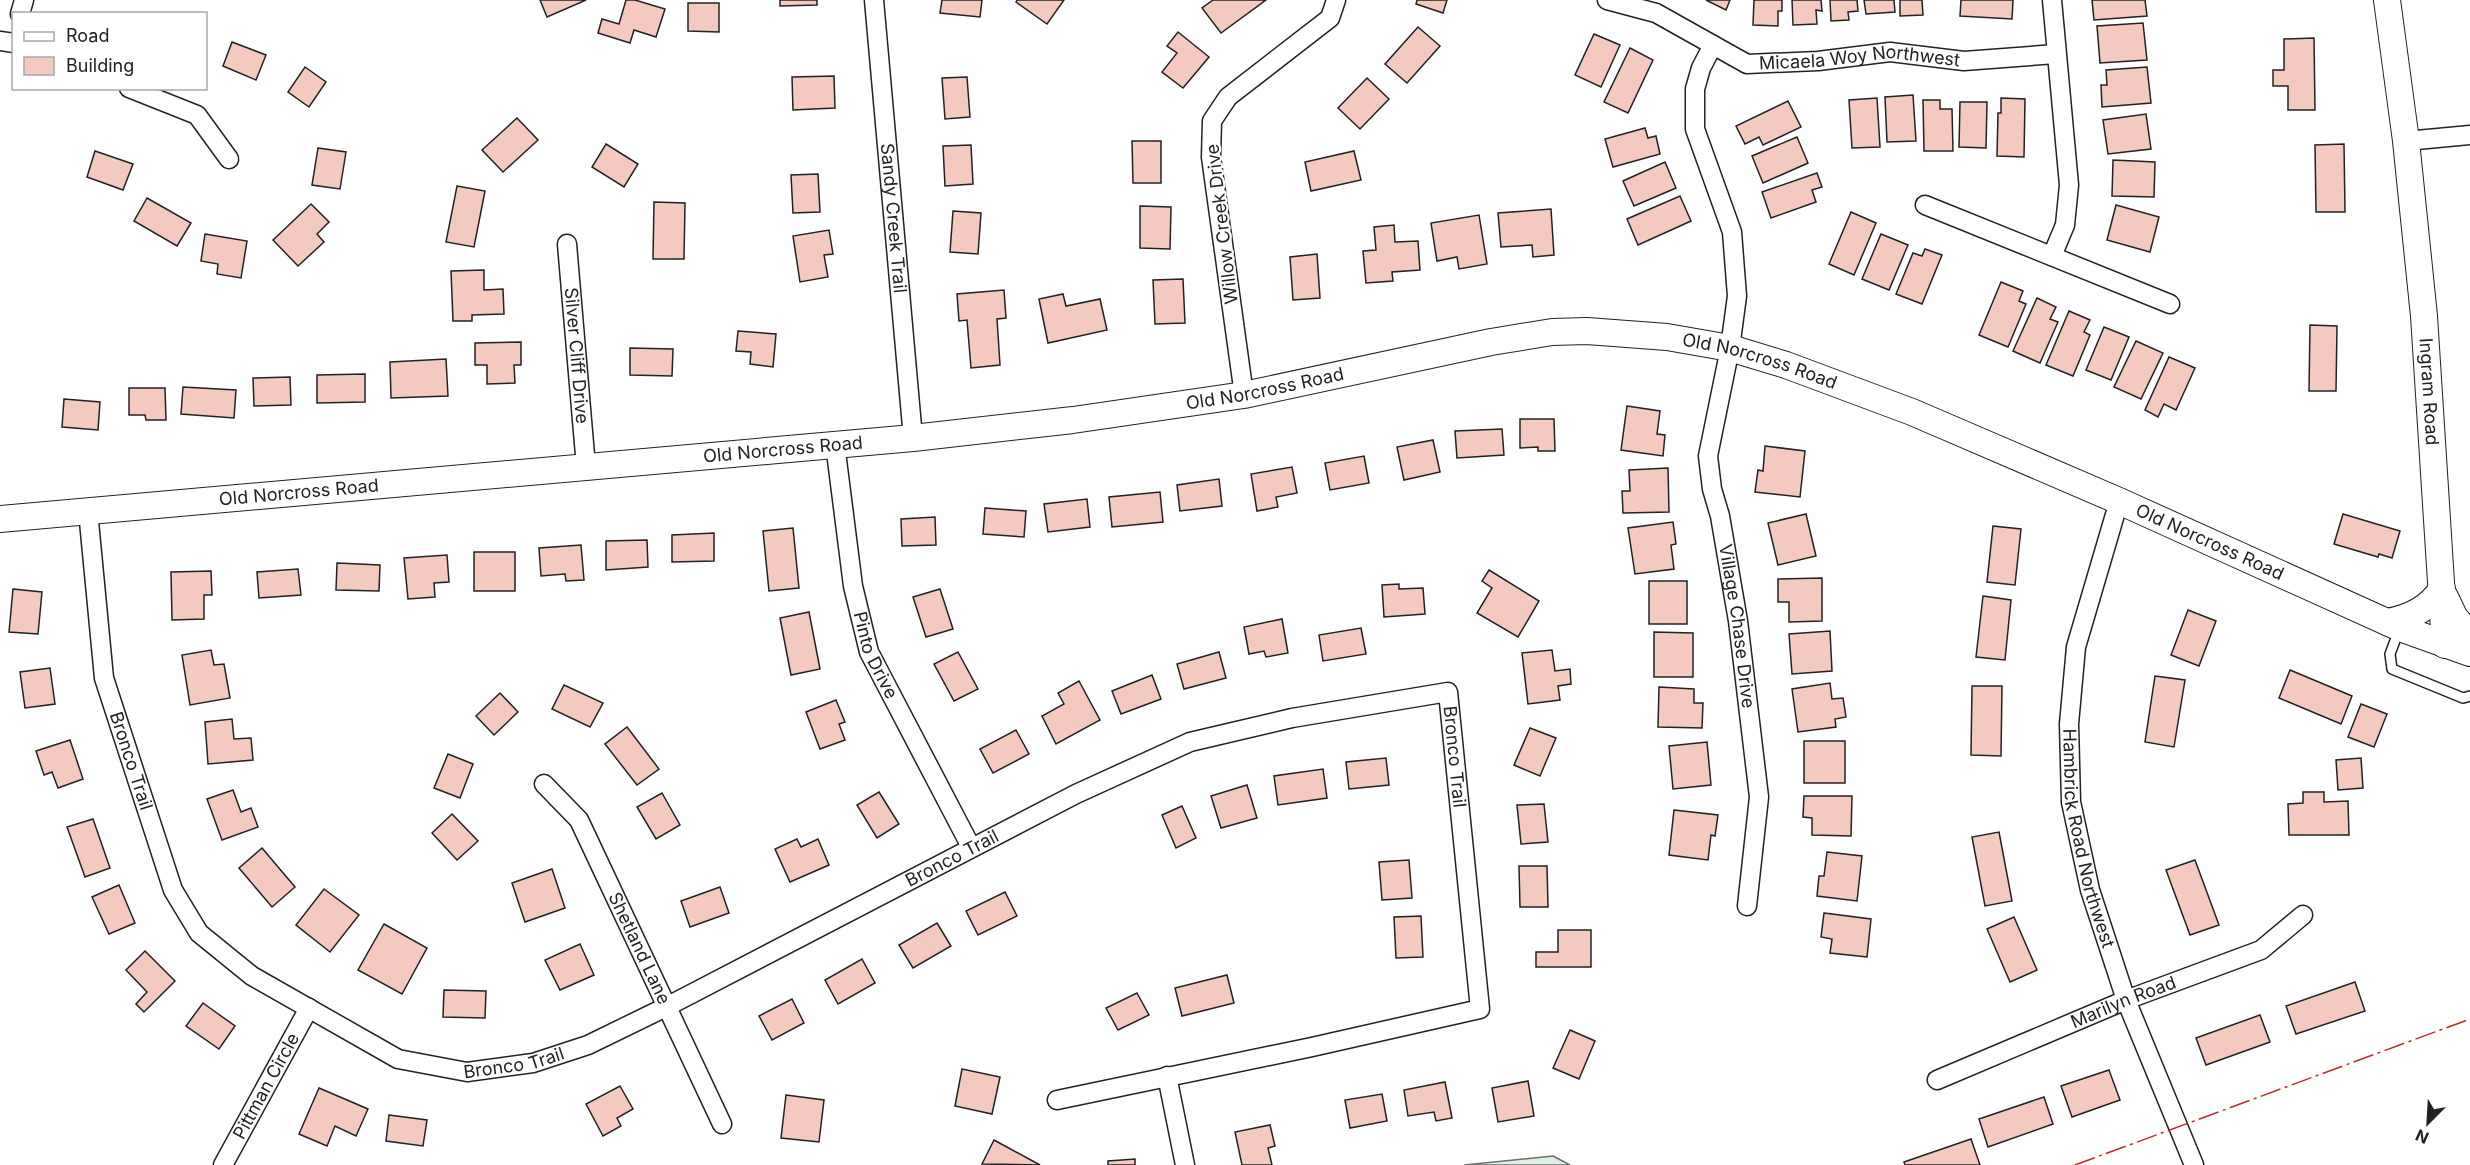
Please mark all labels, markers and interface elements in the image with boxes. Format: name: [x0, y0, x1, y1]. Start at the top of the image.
legend: [12, 12, 207, 90]
text: Road: [66, 25, 109, 46]
street label: Micaela Woy Northwest: [1759, 41, 1961, 73]
text: Building: [66, 55, 134, 76]
street label: Sandy Creek Trail: [877, 142, 911, 294]
street label: Willow Creek Drive: [1201, 143, 1242, 305]
street label: Silver Cliff Drive: [561, 287, 593, 425]
street label: Old Norcross Road: [1681, 329, 1840, 393]
street label: Ingram Road: [2415, 337, 2443, 446]
street label: Old Norcross Road: [1185, 363, 1346, 413]
street label: Old Norcross Road: [702, 432, 864, 467]
street label: Old Norcross Road: [218, 474, 379, 510]
street label: Old Norcross Road: [2133, 499, 2287, 584]
street label: Village Chase Drive: [1715, 542, 1759, 709]
street label: Pinto Drive: [850, 609, 903, 702]
street label: Bronco Trail: [1439, 705, 1471, 809]
street label: Bronco Trail: [106, 709, 157, 813]
street label: Hambrick Road Northwest: [2059, 728, 2119, 951]
street label: Bronco Trail: [902, 825, 1002, 891]
street label: Shetland Lane: [604, 889, 675, 1007]
street label: Marilyn Road: [2067, 971, 2179, 1032]
street label: Pittman Circle: [228, 1029, 303, 1143]
street label: Bronco Trail: [462, 1043, 567, 1082]
north arrow: [2398, 1093, 2458, 1153]
text: N: [2412, 1125, 2432, 1148]

